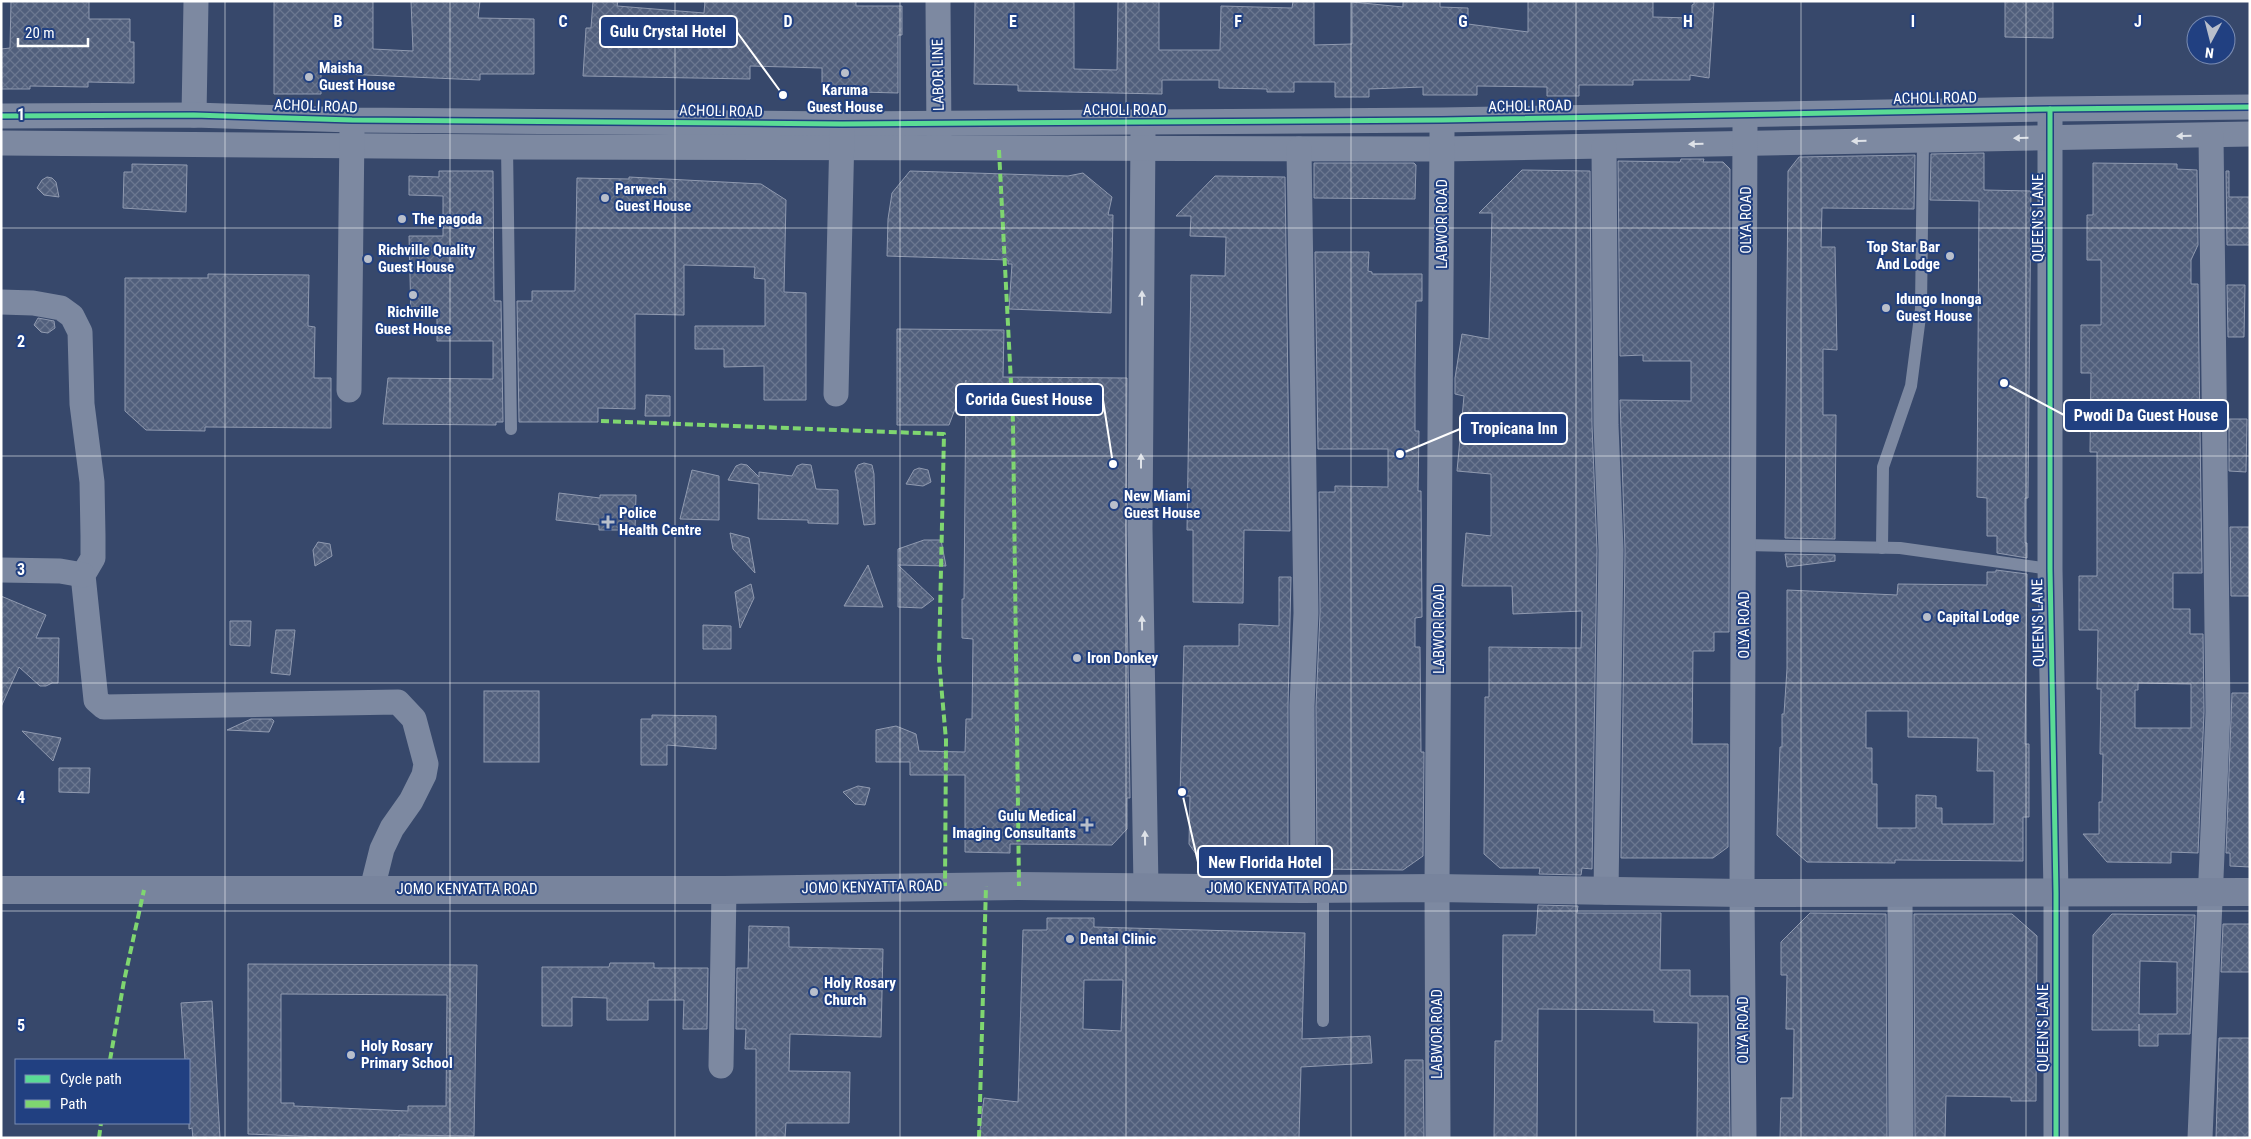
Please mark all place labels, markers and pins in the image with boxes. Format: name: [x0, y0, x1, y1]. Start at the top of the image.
callout: Gulu Crystal Hotel: [600, 16, 737, 47]
place label: Maisha Guest House: [319, 59, 395, 94]
marker: Karuma Guest House: [839, 67, 851, 79]
marker: Maisha Guest House: [303, 71, 315, 83]
place label: Karuma Guest House: [807, 81, 883, 116]
place label: Parwech Guest House: [615, 180, 691, 215]
marker: Parwech Guest House: [599, 192, 611, 204]
place label: The pagoda: [412, 210, 482, 228]
marker: The pagoda: [396, 213, 408, 225]
place label: Top Star Bar And Lodge: [1866, 238, 1940, 273]
place label: Richville Quality Guest House: [378, 241, 476, 276]
marker: Top Star Bar And Lodge: [1944, 250, 1956, 262]
marker: Richville Quality Guest House: [362, 253, 374, 265]
marker: Richville Guest House: [407, 289, 419, 301]
place label: Idungo Inonga Guest House: [1896, 290, 1982, 325]
marker: Idungo Inonga Guest House: [1880, 302, 1892, 314]
place label: Richville Guest House: [375, 303, 451, 338]
callout: Corida Guest House: [956, 384, 1103, 415]
callout: Pwodi Da Guest House: [2064, 400, 2228, 431]
callout: Tropicana Inn: [1460, 413, 1567, 444]
place label: New Miami Guest House: [1124, 487, 1200, 522]
marker: New Miami Guest House: [1108, 499, 1120, 511]
place label: Police Health Centre: [619, 504, 701, 539]
marker: Police Health Centre: [601, 515, 615, 529]
place label: Capital Lodge: [1937, 608, 2020, 626]
marker: Capital Lodge: [1921, 611, 1933, 623]
place label: Iron Donkey: [1087, 649, 1158, 667]
marker: Iron Donkey: [1071, 652, 1083, 664]
place label: Gulu Medical Imaging Consultants: [952, 807, 1076, 842]
marker: Gulu Medical Imaging Consultants: [1080, 818, 1094, 832]
callout: New Florida Hotel: [1198, 846, 1332, 877]
place label: Dental Clinic: [1080, 930, 1156, 948]
marker: Dental Clinic: [1064, 933, 1076, 945]
place label: Holy Rosary Church: [824, 974, 896, 1009]
marker: Holy Rosary Church: [808, 986, 820, 998]
place label: Holy Rosary Primary School: [361, 1037, 453, 1072]
marker: Holy Rosary Primary School: [345, 1049, 357, 1061]

